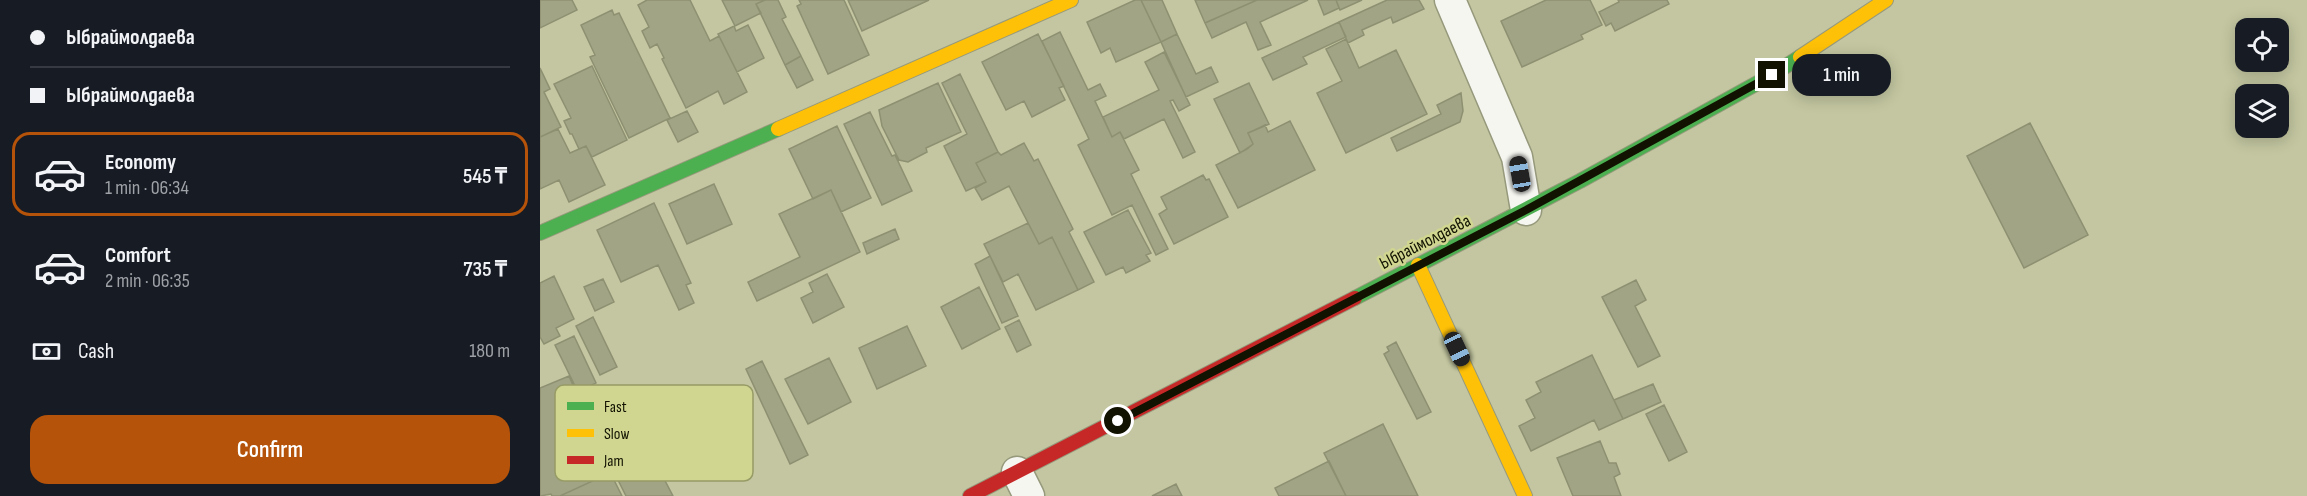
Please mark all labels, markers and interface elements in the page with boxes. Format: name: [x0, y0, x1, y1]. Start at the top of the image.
map controls: [2235, 18, 2289, 138]
button: locate: [2235, 18, 2289, 72]
text: Ыбраймолдаева: [66, 24, 195, 51]
callout: 1 min: [1793, 54, 1892, 96]
route end: [1758, 61, 1785, 88]
text: 1 min: [1823, 63, 1860, 87]
text: Ыбраймолдаева: [66, 82, 195, 109]
button: layers: [2235, 84, 2289, 138]
icon: car: [33, 147, 87, 201]
text: Economy: [105, 149, 176, 176]
car: [1508, 155, 1532, 193]
text: 545 ₸: [463, 163, 507, 190]
text: 1 min · 06:34: [105, 176, 189, 200]
street label: Ыбраймолдаева: [1376, 210, 1474, 274]
icon: car: [33, 240, 87, 294]
text: Comfort: [105, 242, 171, 269]
text: 735 ₸: [463, 256, 507, 283]
text: 2 min · 06:35: [105, 269, 190, 293]
car: [1441, 329, 1473, 369]
icon: cash: [30, 335, 63, 368]
text: Cash: [78, 338, 114, 365]
text: 180 m: [469, 339, 510, 363]
legend: [555, 385, 753, 481]
text: Fast: [604, 398, 627, 417]
route start: [1104, 407, 1131, 434]
button: Confirm: [30, 415, 510, 484]
text: Slow: [604, 425, 629, 444]
text: Jam: [603, 452, 624, 471]

